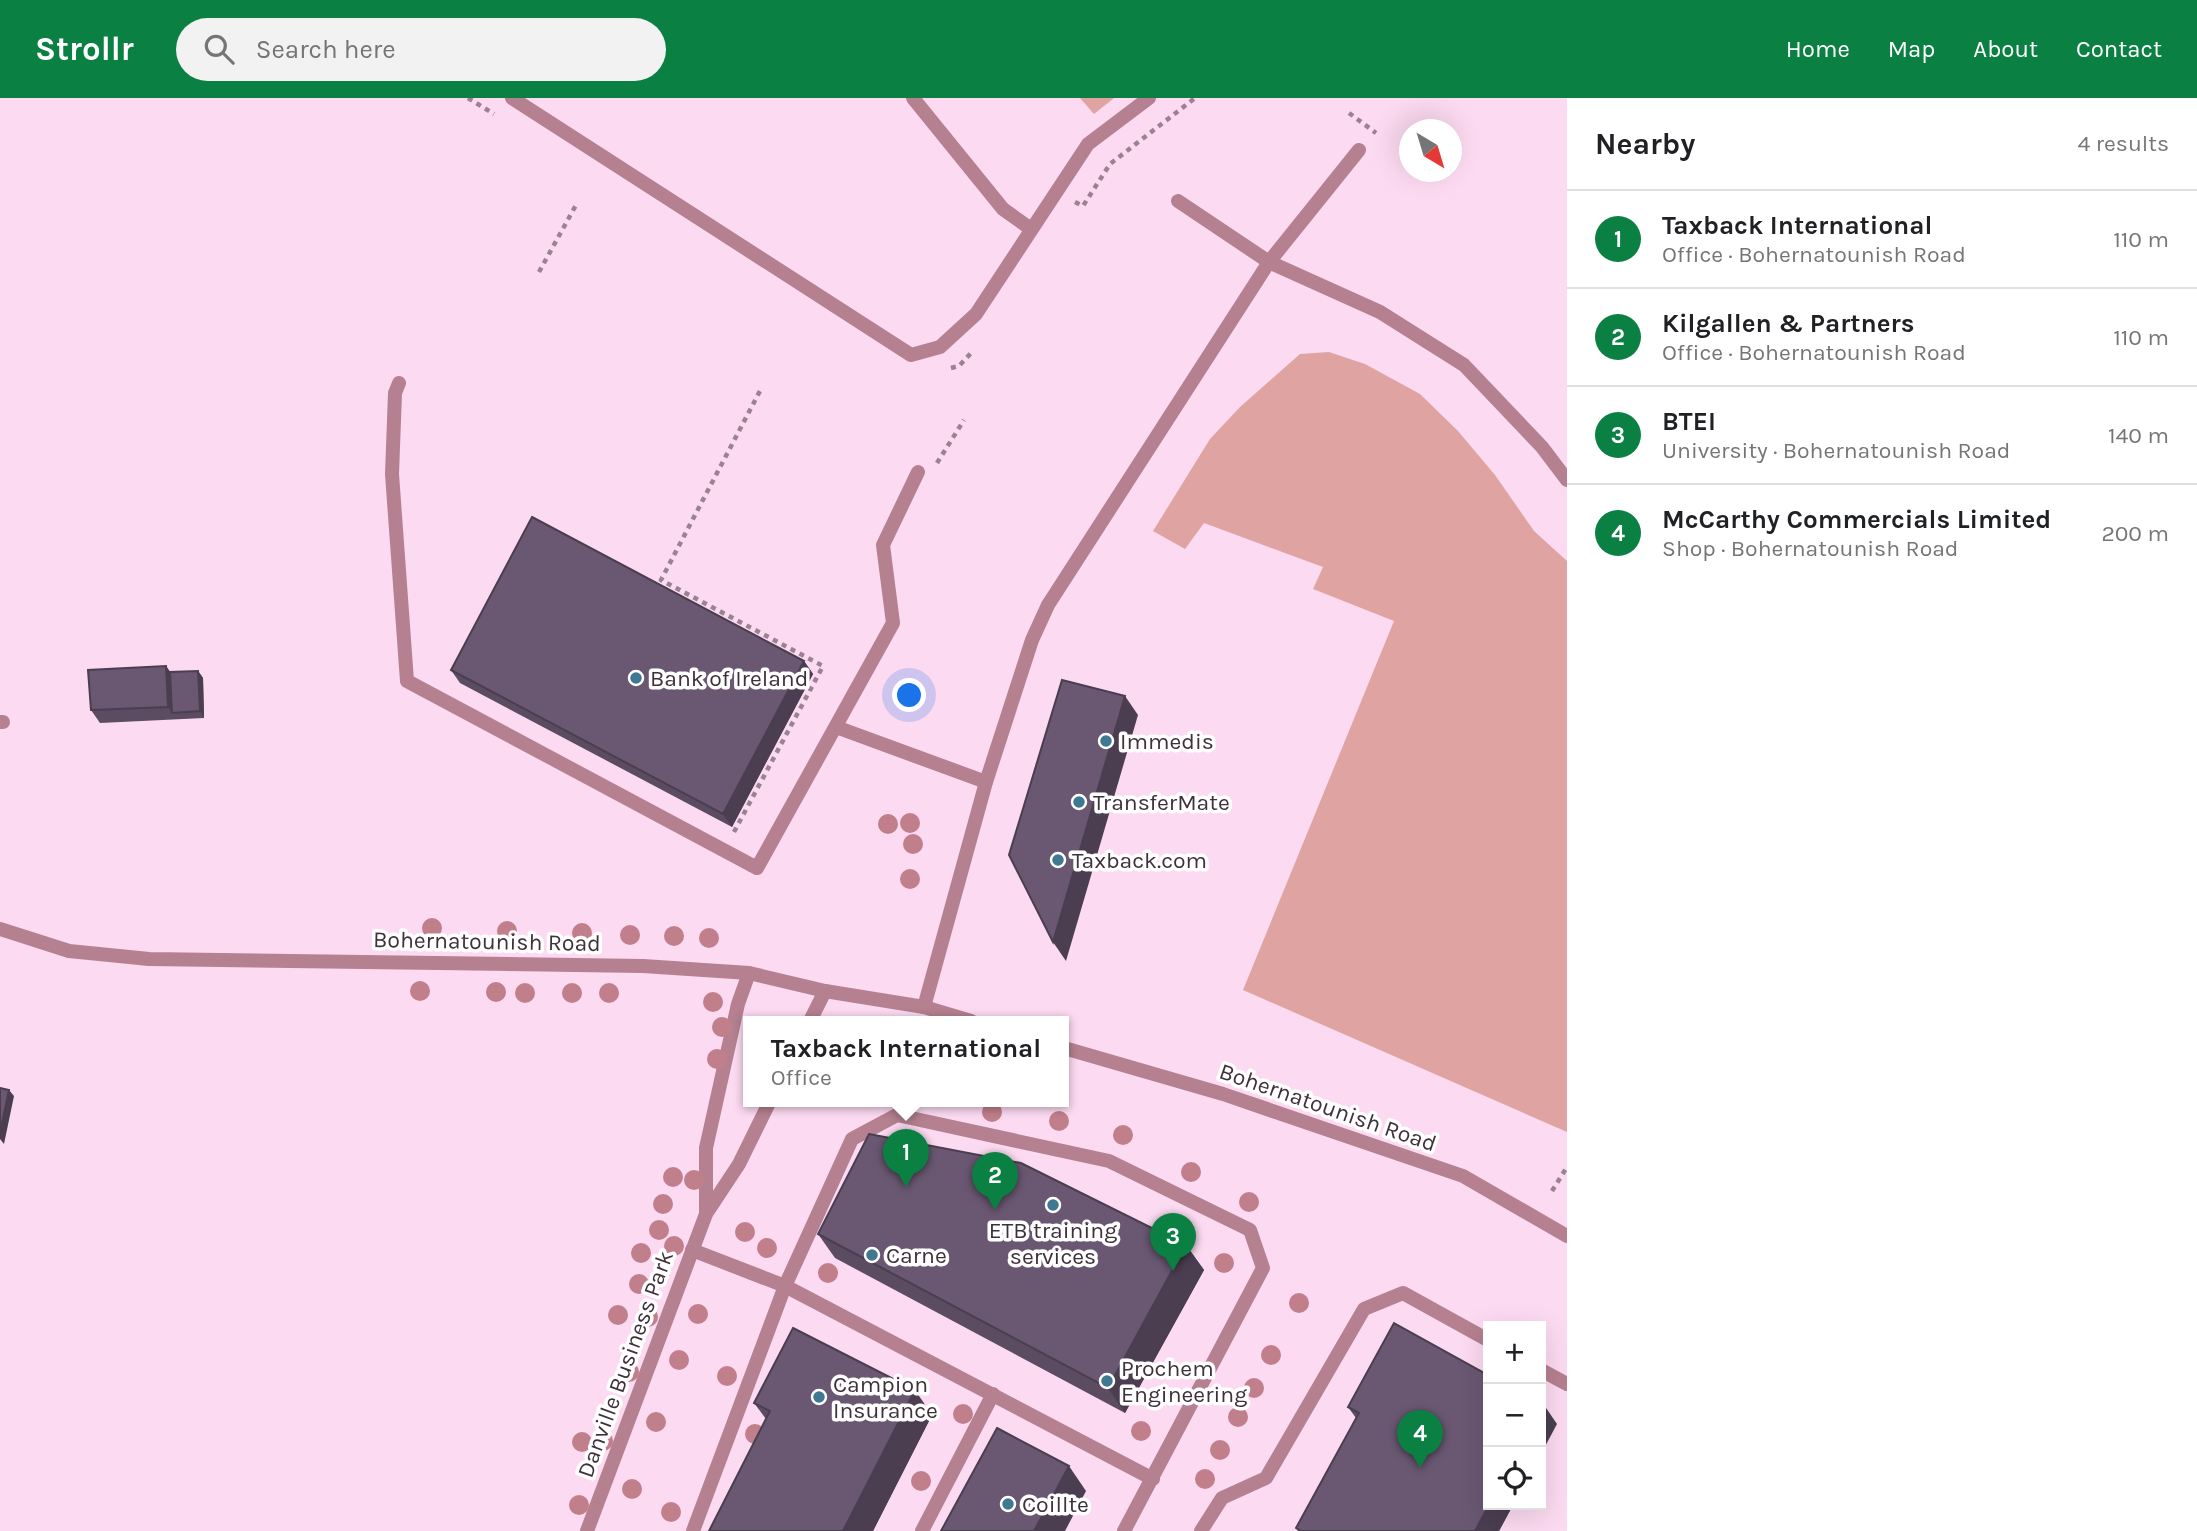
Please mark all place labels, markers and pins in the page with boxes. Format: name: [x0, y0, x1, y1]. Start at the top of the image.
place label: Bank of Ireland: [650, 665, 808, 692]
marker: Bank of Ireland: [628, 670, 644, 686]
place label: Immedis: [1120, 728, 1214, 755]
marker: Immedis: [1098, 733, 1114, 749]
place label: TransferMate: [1093, 789, 1230, 816]
marker: TransferMate: [1071, 794, 1087, 810]
place label: Taxback.com: [1072, 847, 1207, 874]
marker: Taxback.com: [1050, 852, 1066, 868]
pin: 1: [883, 1129, 929, 1187]
pin: 2: [972, 1152, 1018, 1210]
marker: ETB training services: [1045, 1197, 1061, 1213]
pin: 3: [1150, 1213, 1196, 1271]
place label: ETB training services: [989, 1217, 1117, 1270]
place label: Carne: [886, 1242, 947, 1269]
marker: Carne: [864, 1247, 880, 1263]
place label: Prochem Engineering: [1121, 1355, 1247, 1408]
place label: Campion Insurance: [833, 1371, 938, 1424]
marker: Prochem Engineering: [1099, 1373, 1115, 1389]
marker: Campion Insurance: [811, 1389, 827, 1405]
pin: 4: [1397, 1410, 1443, 1468]
place label: Coillte: [1022, 1491, 1089, 1518]
marker: Coillte: [1000, 1496, 1016, 1512]

